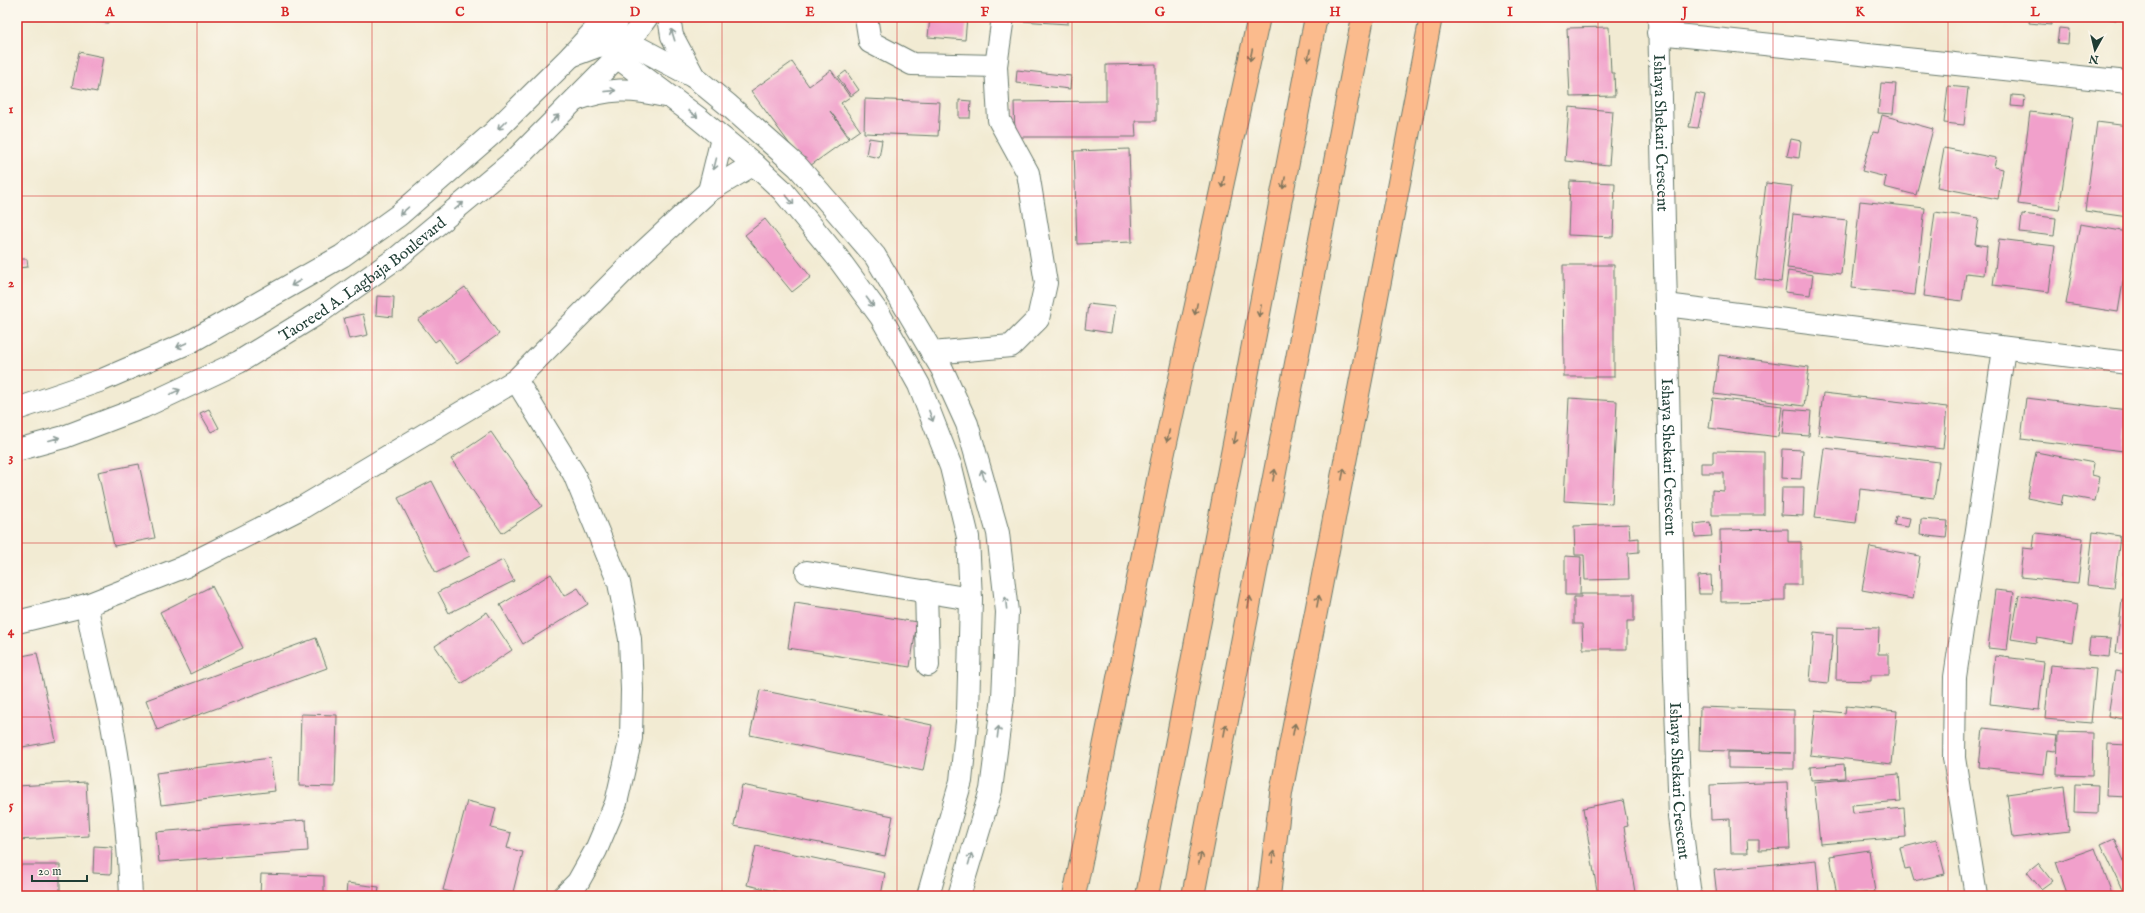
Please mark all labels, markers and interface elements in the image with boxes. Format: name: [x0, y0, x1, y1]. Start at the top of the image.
text: A: [105, 4, 116, 21]
text: B: [281, 4, 290, 21]
text: C: [455, 4, 465, 21]
text: D: [630, 4, 641, 21]
text: E: [805, 4, 815, 21]
text: F: [981, 4, 990, 21]
text: G: [1155, 4, 1166, 21]
text: H: [1329, 4, 1341, 21]
text: I: [1507, 4, 1513, 21]
text: J: [1680, 4, 1688, 21]
text: K: [1855, 4, 1865, 21]
text: L: [2029, 4, 2040, 21]
one-way arrow: [669, 29, 676, 42]
north arrow: [2075, 30, 2115, 70]
one-way arrow: [1246, 48, 1254, 61]
one-way arrow: [1305, 48, 1313, 61]
text: N: [2088, 51, 2100, 67]
street label: Ishaya Shekari Crescent: [1648, 54, 1672, 213]
one-way arrow: [603, 87, 616, 94]
text: 1: [9, 101, 14, 118]
one-way arrow: [687, 109, 698, 118]
one-way arrow: [550, 114, 560, 124]
one-way arrow: [497, 120, 506, 130]
one-way arrow: [711, 158, 718, 171]
one-way arrow: [1219, 175, 1227, 188]
one-way arrow: [1280, 176, 1288, 189]
one-way arrow: [785, 195, 794, 205]
one-way arrow: [453, 202, 464, 211]
one-way arrow: [399, 206, 409, 216]
street label: Taoreed A. Lagbaja Boulevard: [276, 213, 451, 347]
text: 2: [8, 275, 14, 292]
one-way arrow: [290, 280, 302, 288]
one-way arrow: [866, 297, 874, 308]
one-way arrow: [1191, 302, 1199, 315]
one-way arrow: [1255, 304, 1263, 317]
one-way arrow: [176, 342, 188, 349]
street label: Ishaya Shekari Crescent: [1656, 378, 1680, 536]
one-way arrow: [169, 388, 181, 395]
one-way arrow: [928, 410, 936, 422]
one-way arrow: [1163, 429, 1171, 442]
one-way arrow: [1231, 431, 1239, 444]
one-way arrow: [48, 435, 61, 442]
text: 3: [9, 449, 14, 466]
one-way arrow: [1339, 468, 1347, 481]
one-way arrow: [979, 469, 986, 482]
one-way arrow: [1270, 469, 1278, 482]
one-way arrow: [1315, 595, 1323, 608]
one-way arrow: [1002, 596, 1009, 609]
one-way arrow: [1246, 596, 1254, 609]
text: 4: [8, 623, 15, 640]
street label: Ishaya Shekari Crescent: [1664, 702, 1693, 861]
one-way arrow: [1290, 723, 1298, 736]
one-way arrow: [1221, 724, 1229, 737]
one-way arrow: [994, 726, 1002, 739]
text: 5: [9, 797, 14, 814]
one-way arrow: [1269, 851, 1277, 864]
one-way arrow: [967, 852, 974, 865]
one-way arrow: [1196, 852, 1204, 865]
scale bar: [32, 857, 87, 883]
text: 20 m: [38, 864, 61, 879]

